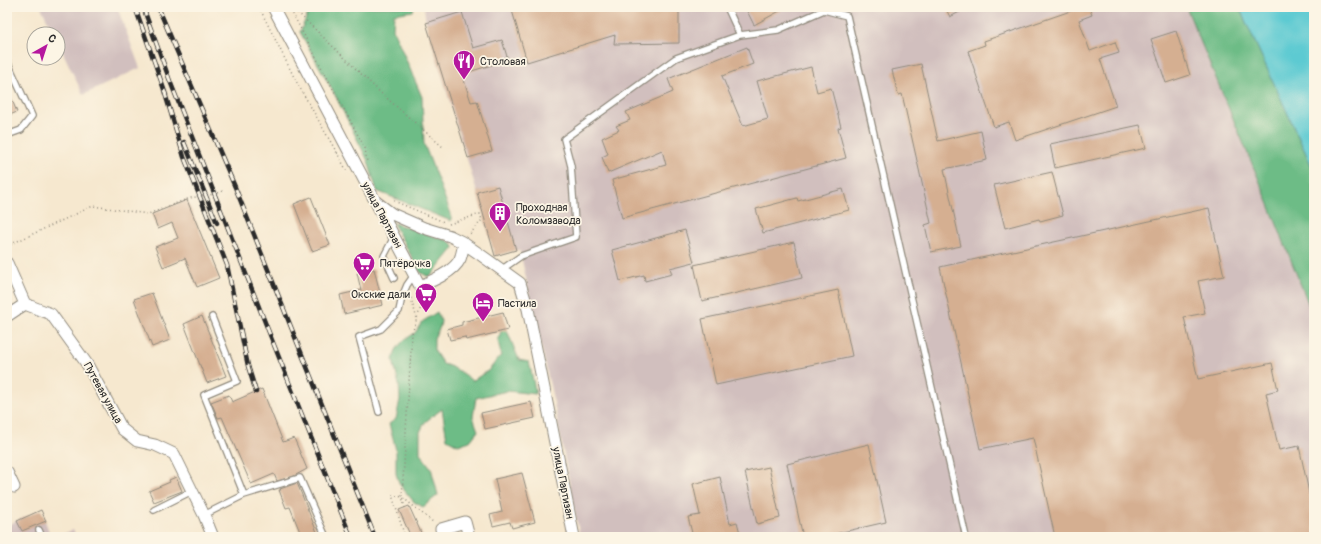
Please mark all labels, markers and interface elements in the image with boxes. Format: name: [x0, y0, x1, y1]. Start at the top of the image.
north arrow: [26, 26, 66, 66]
text: С: [45, 31, 59, 46]
restaurant icon: Столовая: [451, 48, 477, 81]
place label: Столовая: [480, 55, 526, 68]
street label: улица Партизан: [359, 179, 405, 250]
building icon: Проходная Коломзавода: [487, 200, 513, 233]
place label: Проходная Коломзавода: [516, 201, 581, 227]
supermarket icon: Пятёрочка: [351, 250, 377, 283]
place label: Пятёрочка: [380, 257, 431, 270]
supermarket icon: Окские дали: [413, 281, 439, 314]
place label: Окские дали: [351, 288, 410, 301]
hotel icon: Пастила: [470, 290, 496, 323]
place label: Пастила: [498, 297, 536, 310]
street label: Путевая улица: [81, 360, 125, 426]
street label: улица Партизан: [549, 445, 576, 520]

